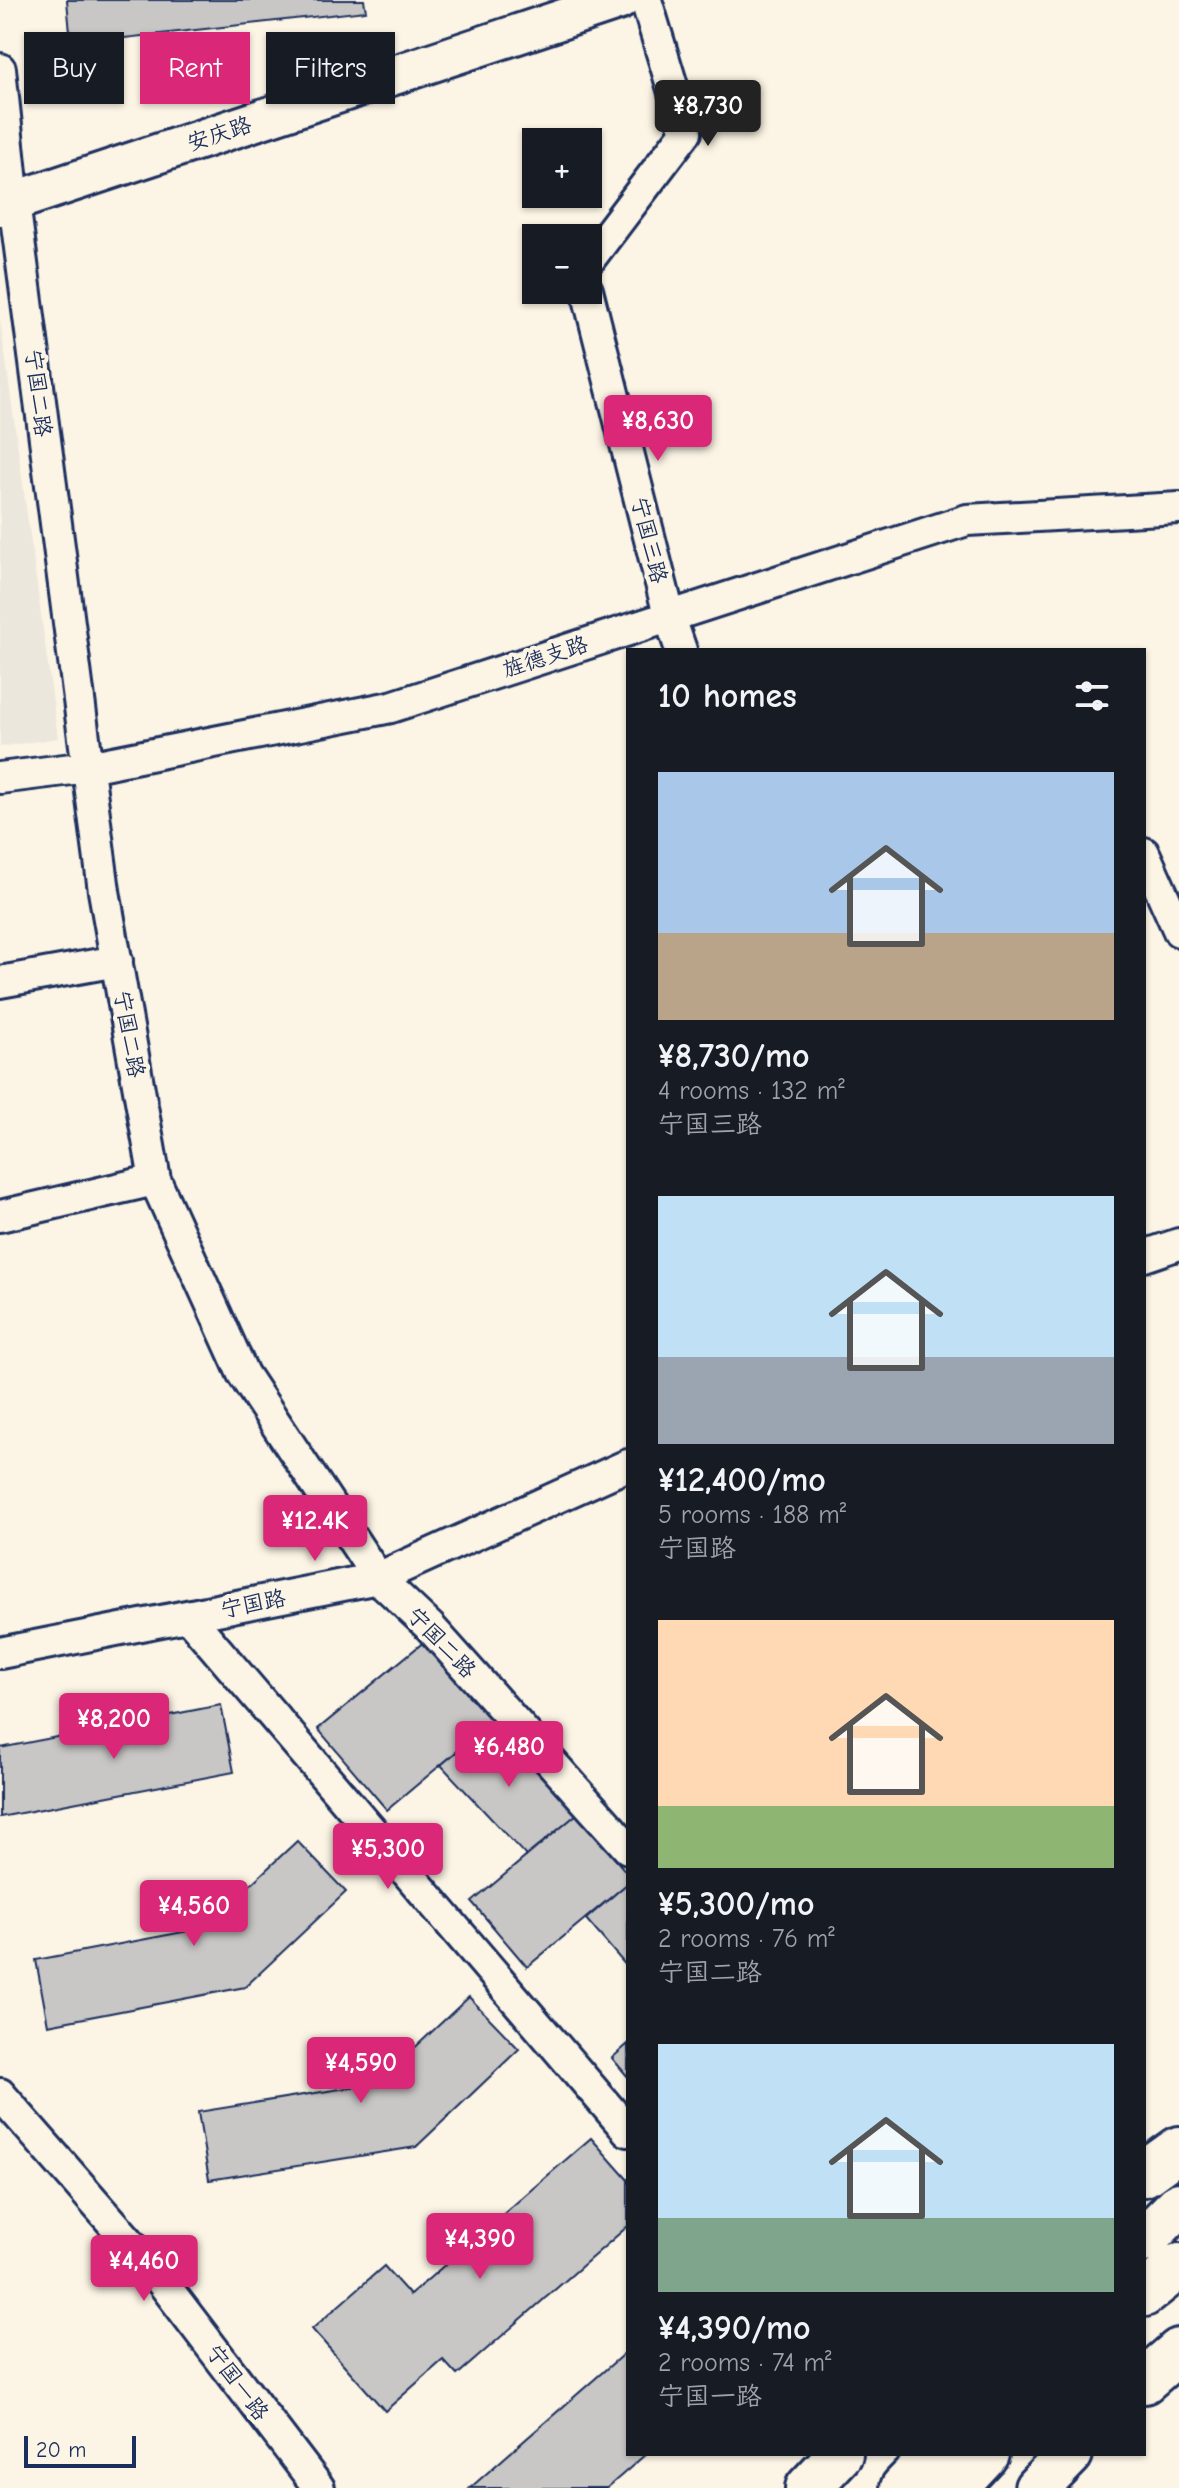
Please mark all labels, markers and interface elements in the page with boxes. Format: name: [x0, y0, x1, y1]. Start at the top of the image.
chip: Buy: [24, 32, 124, 104]
chip: Rent: [140, 32, 250, 104]
chip: Filters: [266, 32, 395, 104]
pin: ¥8,730: [643, 80, 773, 148]
text: ¥8,730: [673, 91, 743, 121]
street label: 安庆路: [184, 111, 255, 157]
map controls: [522, 128, 602, 304]
button: +: [522, 128, 602, 208]
button: −: [522, 224, 602, 304]
street label: 宁国二路: [20, 348, 56, 438]
pin: ¥8,630: [593, 395, 723, 463]
text: ¥8,630: [622, 406, 694, 436]
street label: 宁国三路: [626, 494, 672, 586]
street label: 旌德支路: [499, 631, 591, 683]
icon: filters: [1070, 674, 1114, 718]
text: 10 homes: [658, 676, 797, 716]
icon: home: [814, 824, 958, 968]
street label: 宁国二路: [109, 989, 149, 1080]
text: ¥8,730/mo: [658, 1036, 810, 1076]
text: 4 rooms · 132 m²: [658, 1076, 845, 1106]
text: 宁国三路: [658, 1110, 762, 1140]
icon: home: [814, 1248, 958, 1392]
text: ¥12,400/mo: [658, 1460, 826, 1500]
pin: ¥12.4K: [250, 1495, 380, 1563]
text: 5 rooms · 188 m²: [658, 1500, 846, 1530]
text: ¥12.4K: [281, 1506, 349, 1536]
text: 宁国路: [658, 1534, 736, 1564]
street label: 宁国路: [218, 1585, 288, 1623]
street label: 宁国二路: [401, 1602, 481, 1683]
icon: home: [814, 1672, 958, 1816]
pin: ¥8,200: [49, 1693, 179, 1761]
text: ¥8,200: [77, 1704, 151, 1734]
pin: ¥6,480: [444, 1721, 574, 1789]
text: ¥6,480: [473, 1732, 545, 1762]
pin: ¥5,300: [323, 1823, 453, 1891]
text: ¥5,300: [351, 1834, 425, 1864]
pin: ¥4,560: [129, 1880, 259, 1948]
text: ¥5,300/mo: [658, 1884, 814, 1924]
text: ¥4,560: [158, 1891, 230, 1921]
text: 2 rooms · 76 m²: [658, 1924, 835, 1954]
text: 宁国二路: [658, 1958, 762, 1988]
pin: ¥4,590: [296, 2037, 426, 2105]
text: ¥4,590: [325, 2048, 397, 2078]
icon: home: [814, 2096, 958, 2240]
pin: ¥4,390: [415, 2213, 545, 2281]
text: ¥4,390: [444, 2224, 516, 2254]
pin: ¥4,460: [79, 2235, 209, 2303]
text: ¥4,460: [109, 2246, 179, 2276]
text: ¥4,390/mo: [658, 2308, 811, 2348]
street label: 宁国一路: [200, 2340, 274, 2426]
text: 2 rooms · 74 m²: [658, 2348, 831, 2378]
text: 宁国一路: [658, 2382, 762, 2412]
scale bar: [24, 2432, 136, 2468]
text: 20 m: [36, 2437, 86, 2463]

